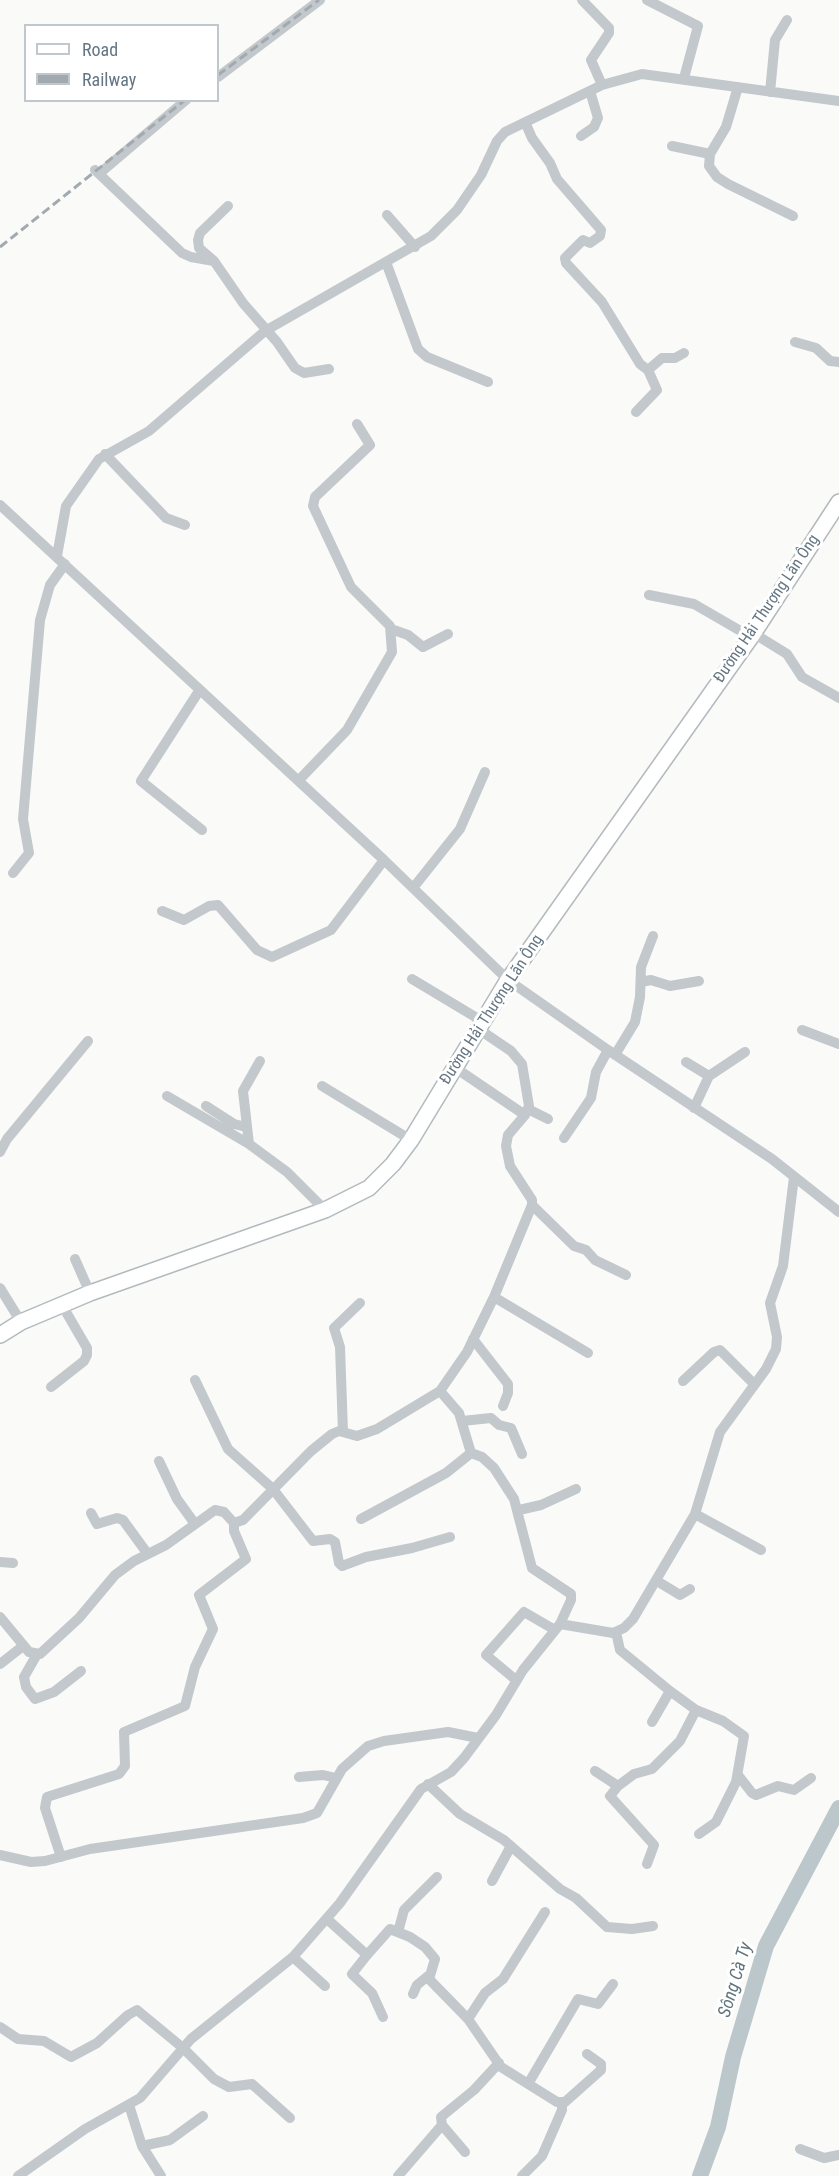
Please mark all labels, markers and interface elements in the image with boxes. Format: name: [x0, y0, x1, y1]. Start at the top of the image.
legend: [24, 24, 219, 102]
text: Road: [82, 39, 118, 60]
text: Railway: [82, 69, 136, 90]
street label: Đường Hải Thượng Lãn Ông: [710, 531, 824, 687]
street label: Đường Hải Thượng Lãn Ông: [436, 932, 548, 1088]
water label: Sông Cà Ty: [714, 1940, 758, 2020]

